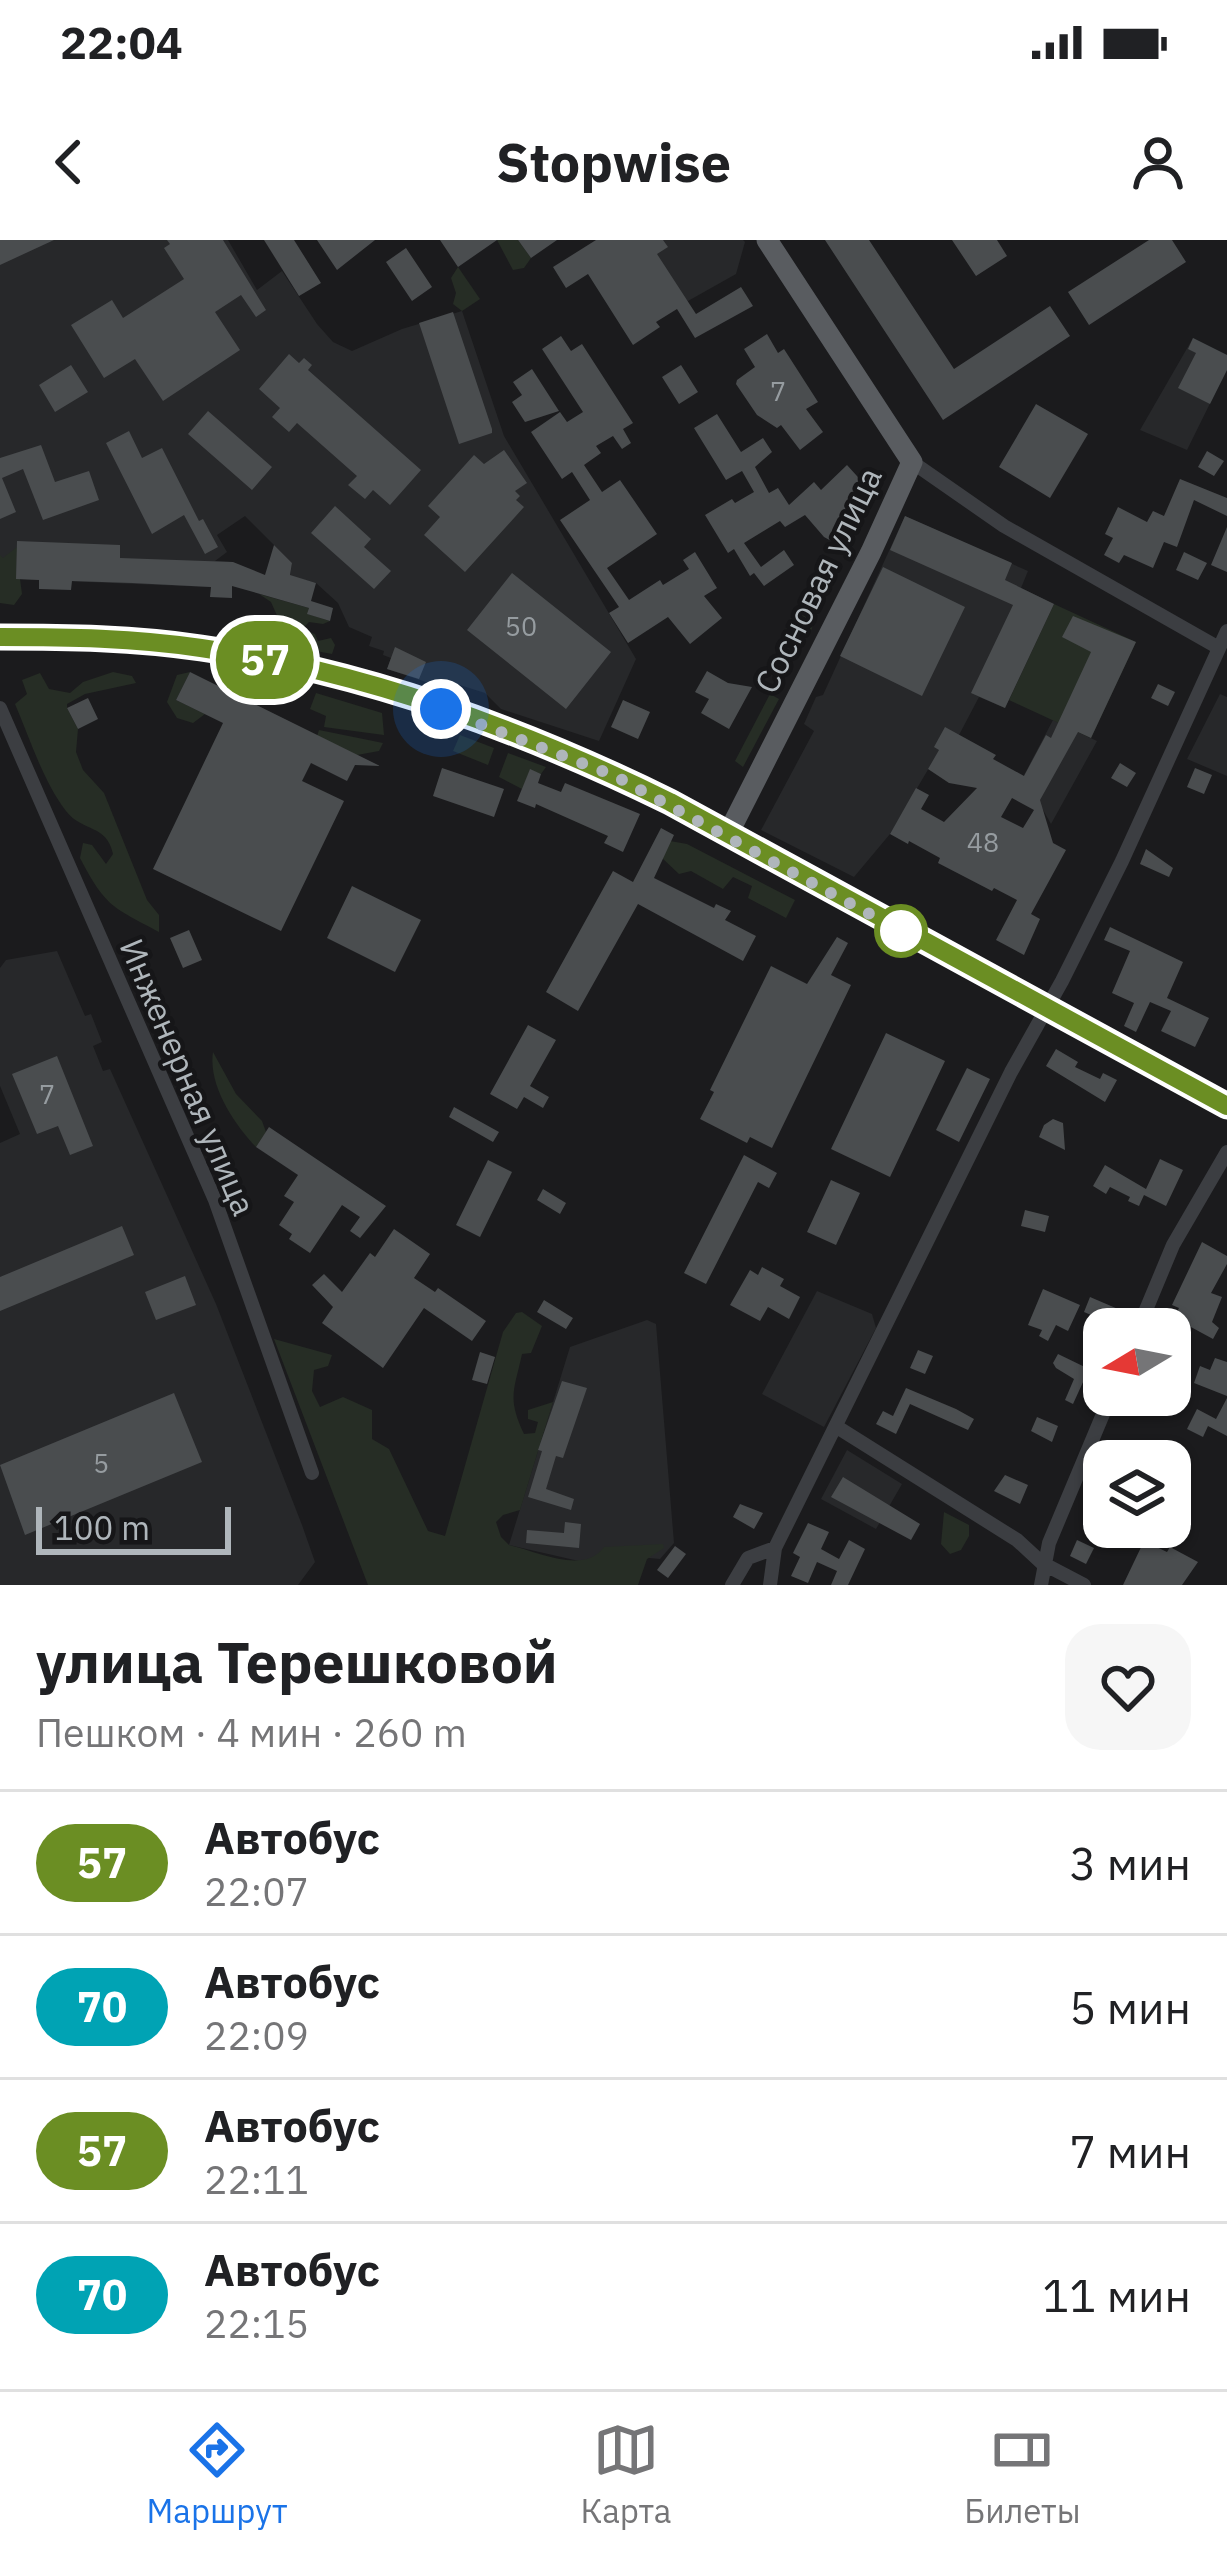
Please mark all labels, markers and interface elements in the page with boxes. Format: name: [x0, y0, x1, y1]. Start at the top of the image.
text: 22:04: [60, 13, 183, 71]
text: Stopwise: [496, 127, 731, 197]
icon: back: [36, 129, 102, 195]
icon: person: [1125, 129, 1191, 195]
house number: 7: [770, 373, 786, 408]
street label: Сосновая улица: [744, 460, 891, 700]
house number: 50: [505, 608, 537, 643]
line badge: 57: [211, 621, 319, 699]
text: 57: [240, 632, 290, 687]
your location: [411, 679, 471, 739]
house number: 48: [967, 824, 999, 859]
unlabelled marker: [876, 906, 926, 956]
street label: Инженерная улица: [111, 932, 266, 1222]
house number: 7: [39, 1076, 55, 1111]
north arrow: [1083, 1308, 1191, 1416]
map controls: [1083, 1308, 1191, 1548]
button: layers: [1083, 1440, 1191, 1548]
house number: 5: [93, 1445, 109, 1480]
scale bar: [36, 1501, 231, 1554]
text: 100 m: [54, 1506, 150, 1549]
button: heart: [1065, 1624, 1191, 1750]
text: улица Терешковой: [36, 1625, 558, 1699]
text: Пешком · 4 мин · 260 m: [36, 1707, 467, 1758]
text: Автобус: [204, 1808, 380, 1866]
text: 3 мин: [1069, 1834, 1191, 1892]
text: 57: [77, 1835, 127, 1890]
text: 22:07: [204, 1866, 309, 1917]
text: Автобус: [204, 1952, 380, 2010]
text: 5 мин: [1069, 1978, 1191, 2036]
text: 70: [77, 1979, 127, 2034]
text: 22:09: [204, 2010, 309, 2061]
text: Автобус: [204, 2096, 380, 2154]
text: 7 мин: [1069, 2122, 1191, 2180]
text: 57: [77, 2123, 127, 2178]
text: 22:11: [204, 2154, 309, 2205]
text: Автобус: [204, 2240, 380, 2298]
text: 11 мин: [1042, 2266, 1191, 2324]
text: 70: [77, 2267, 127, 2322]
text: 22:15: [204, 2298, 309, 2349]
tab: Маршрут: [146, 2417, 288, 2532]
tab: Карта: [581, 2417, 671, 2532]
tab: Билеты: [964, 2417, 1081, 2532]

